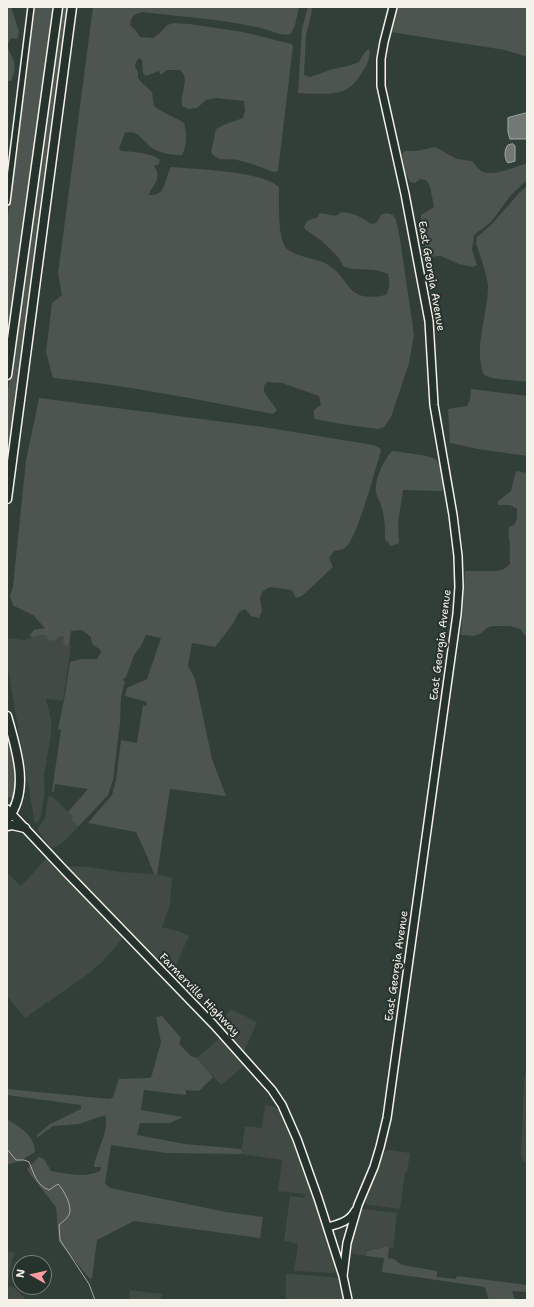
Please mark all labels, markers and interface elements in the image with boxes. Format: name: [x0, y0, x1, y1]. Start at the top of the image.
street label: East Georgia Avenue: [415, 220, 447, 332]
street label: East Georgia Avenue: [428, 589, 454, 701]
street label: East Georgia Avenue: [383, 910, 411, 1022]
street label: Farmerville Highway: [156, 951, 242, 1039]
north arrow: [12, 1255, 52, 1295]
text: N: [13, 1268, 29, 1279]

